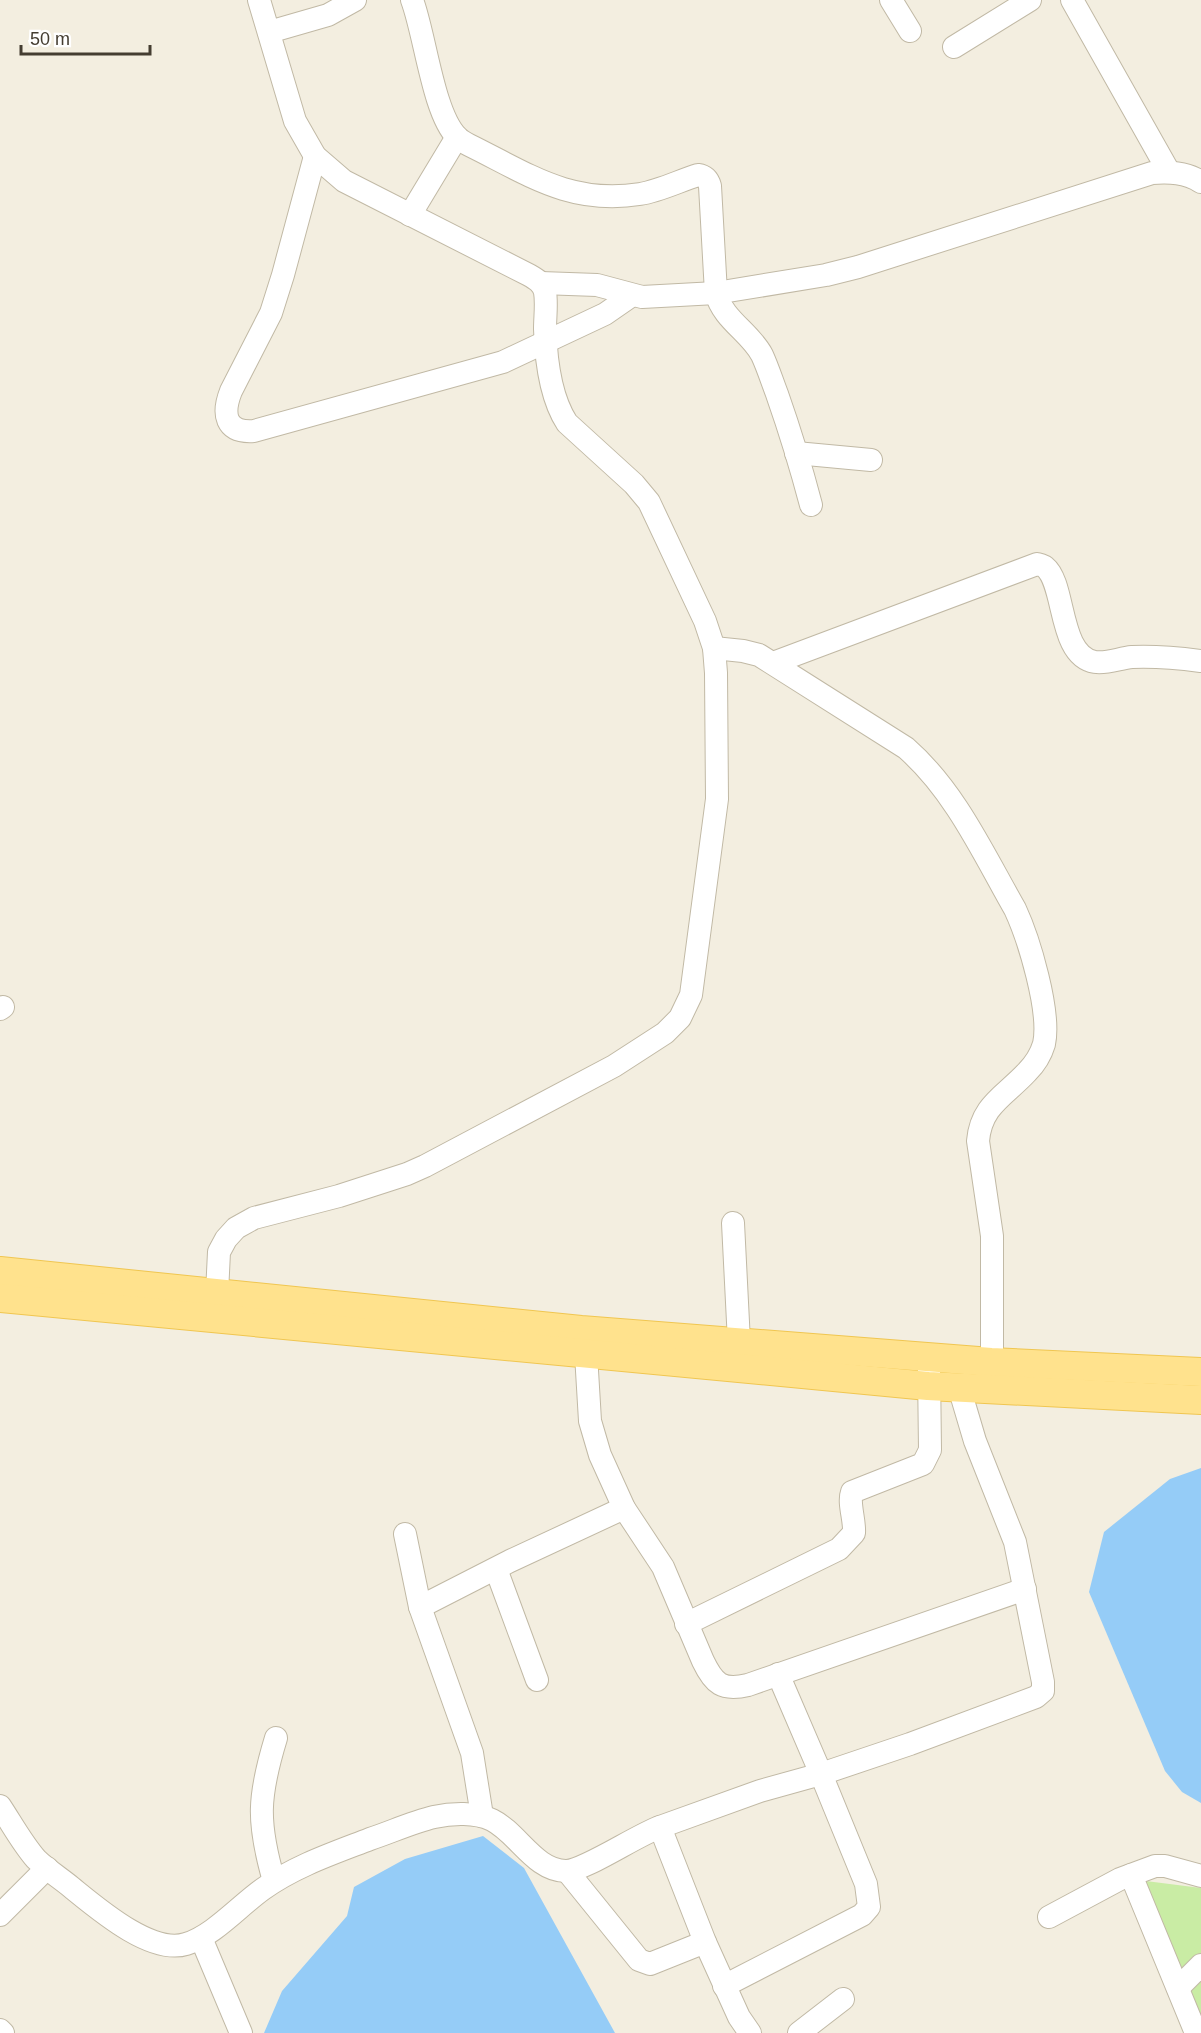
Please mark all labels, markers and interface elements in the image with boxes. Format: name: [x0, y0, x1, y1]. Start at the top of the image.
scale bar: [21, 18, 150, 56]
text: 50 m: [30, 29, 70, 49]

